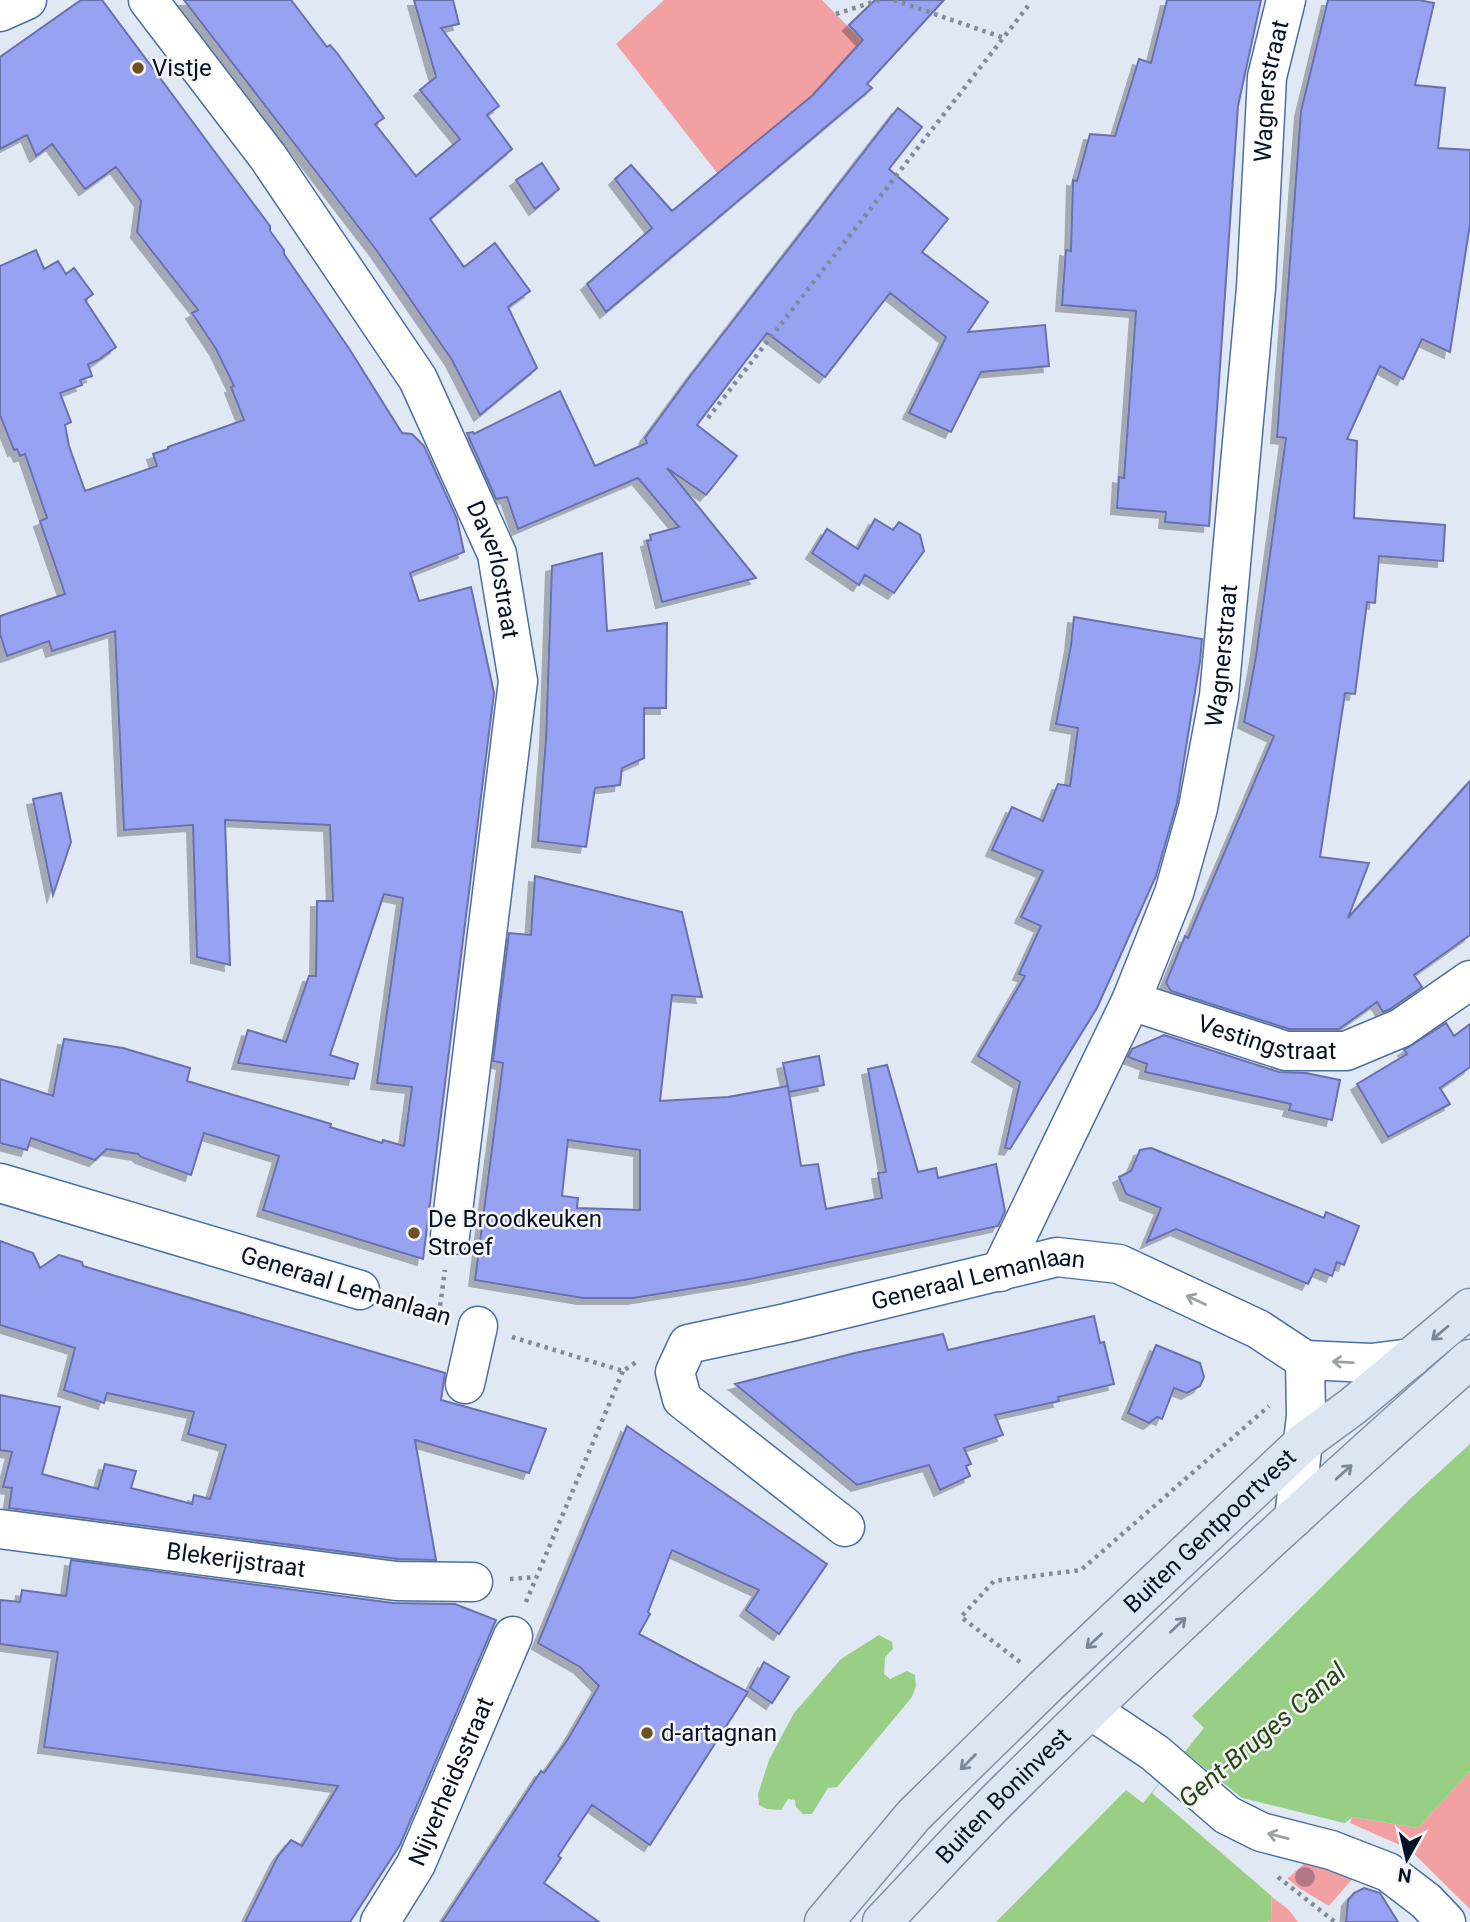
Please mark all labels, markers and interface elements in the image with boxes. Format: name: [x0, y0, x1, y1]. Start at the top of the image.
street label: Wagnerstraat: [1249, 17, 1295, 163]
place label: Vistje: [152, 54, 212, 82]
marker: Vistje: [130, 60, 146, 76]
street label: Daverlostraat: [461, 497, 525, 641]
street label: Wagnerstraat: [1199, 583, 1243, 729]
street label: Vestingstraat: [1194, 1009, 1336, 1065]
place label: De Broodkeuken Stroef: [428, 1205, 602, 1261]
marker: De Broodkeuken Stroef: [406, 1225, 422, 1241]
street label: Generaal Lemanlaan: [237, 1241, 455, 1331]
street label: Generaal Lemanlaan: [868, 1243, 1087, 1316]
one-way arrow: [1186, 1293, 1208, 1306]
one-way arrow: [1432, 1325, 1450, 1341]
one-way arrow: [1332, 1355, 1355, 1368]
street label: Buiten Gentpoortvest: [1118, 1443, 1302, 1619]
one-way arrow: [1335, 1463, 1352, 1480]
street label: Blekerijstraat: [165, 1537, 307, 1583]
one-way arrow: [1169, 1617, 1186, 1634]
one-way arrow: [1086, 1633, 1103, 1650]
water label: Gent-Bruges Canal: [1172, 1656, 1352, 1814]
street label: Nijverheidsstraat: [403, 1693, 499, 1870]
place label: d-artagnan: [661, 1719, 777, 1747]
street label: Buiten Boninvest: [930, 1722, 1076, 1869]
marker: d-artagnan: [639, 1725, 655, 1741]
one-way arrow: [960, 1754, 977, 1771]
north arrow: [1372, 1824, 1442, 1894]
one-way arrow: [1267, 1829, 1289, 1842]
text: N: [1396, 1863, 1413, 1888]

